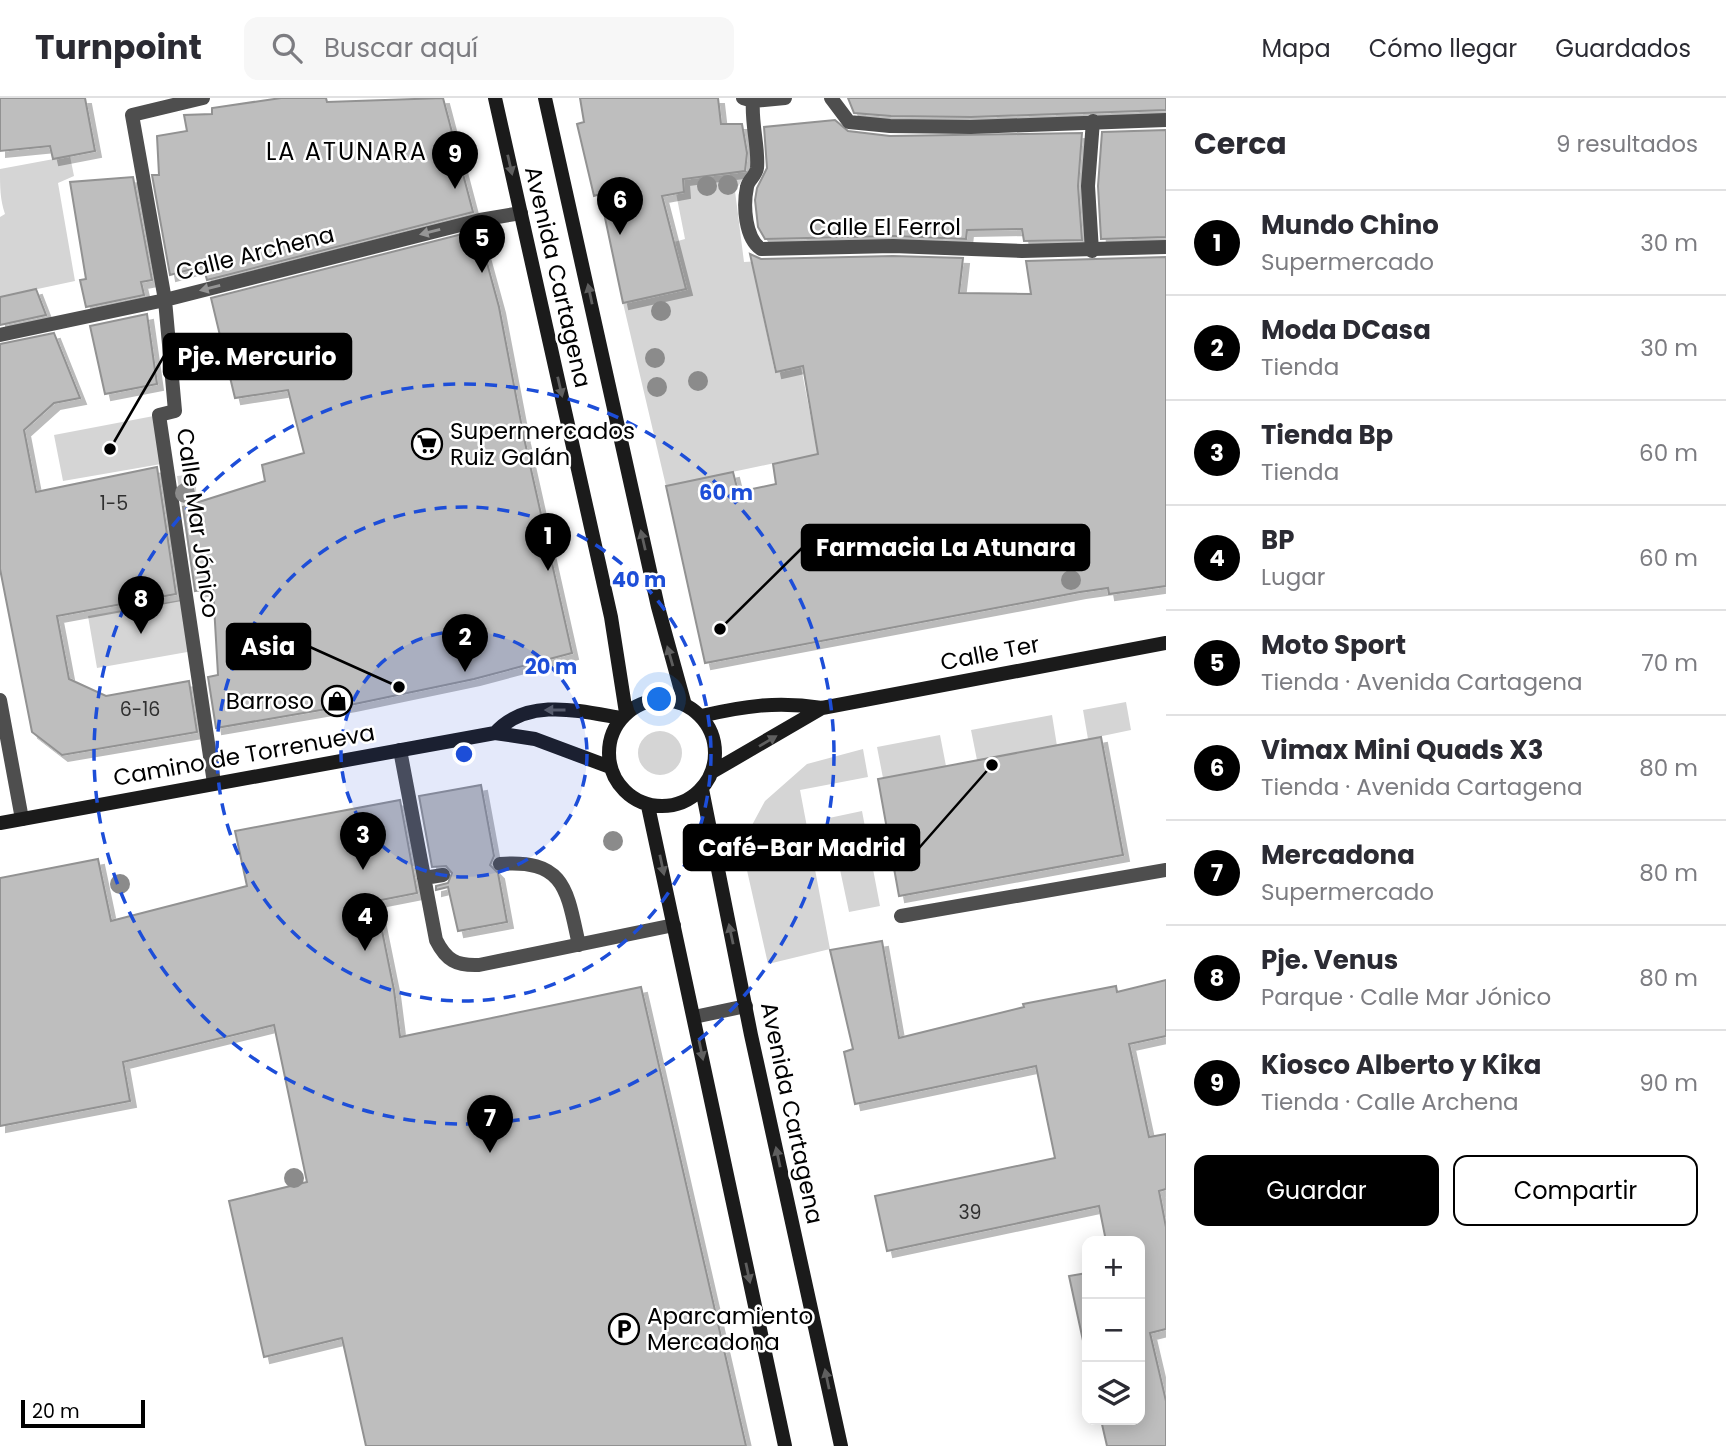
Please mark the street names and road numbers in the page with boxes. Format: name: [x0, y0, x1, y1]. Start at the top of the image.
street label: Avenida Cartagena: [517, 163, 599, 391]
street label: Calle El Ferrol: [809, 211, 961, 243]
street label: Calle Archena: [172, 218, 338, 288]
street label: Calle Mar Jónico: [169, 426, 227, 620]
street label: Calle Ter: [938, 628, 1042, 678]
street label: Camino de Torrenueva: [111, 716, 377, 794]
street label: Avenida Cartagena: [753, 999, 831, 1227]

